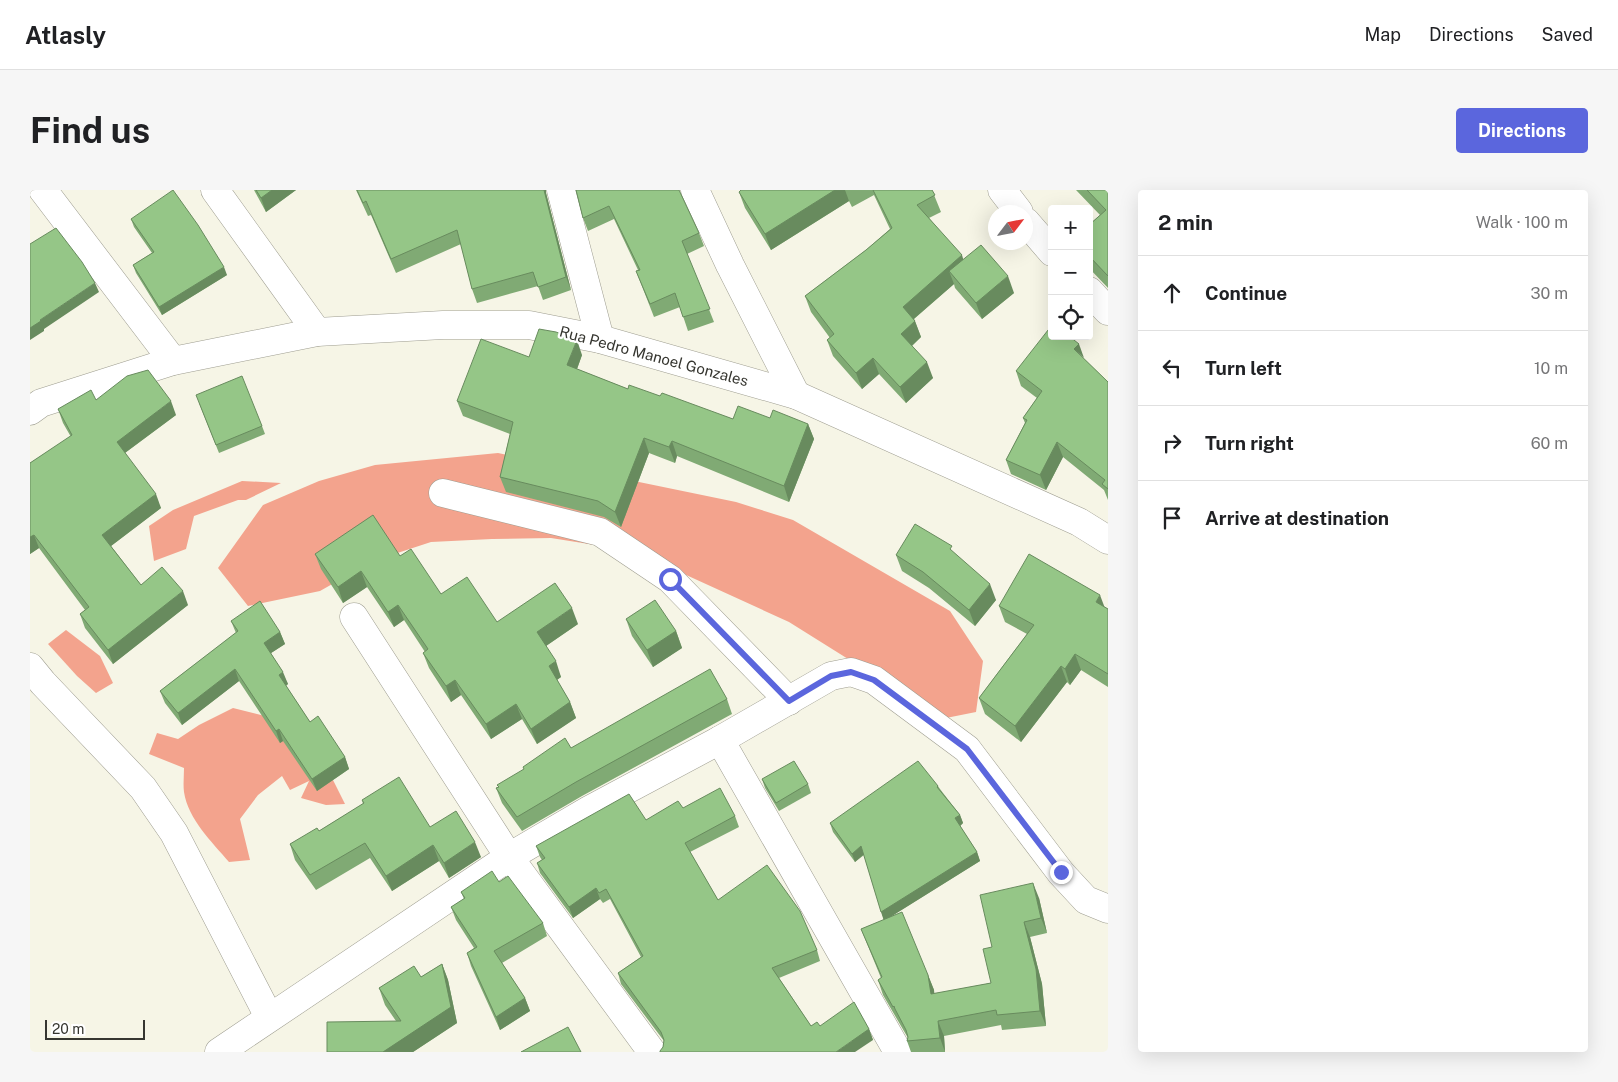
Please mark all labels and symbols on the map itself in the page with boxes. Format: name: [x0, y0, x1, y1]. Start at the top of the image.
north arrow: [988, 205, 1033, 250]
street label: Rua Pedro Manoel Gonzales: [558, 323, 750, 389]
route start: [659, 568, 682, 591]
route end: [1050, 861, 1073, 884]
scale bar: [45, 1017, 145, 1040]

